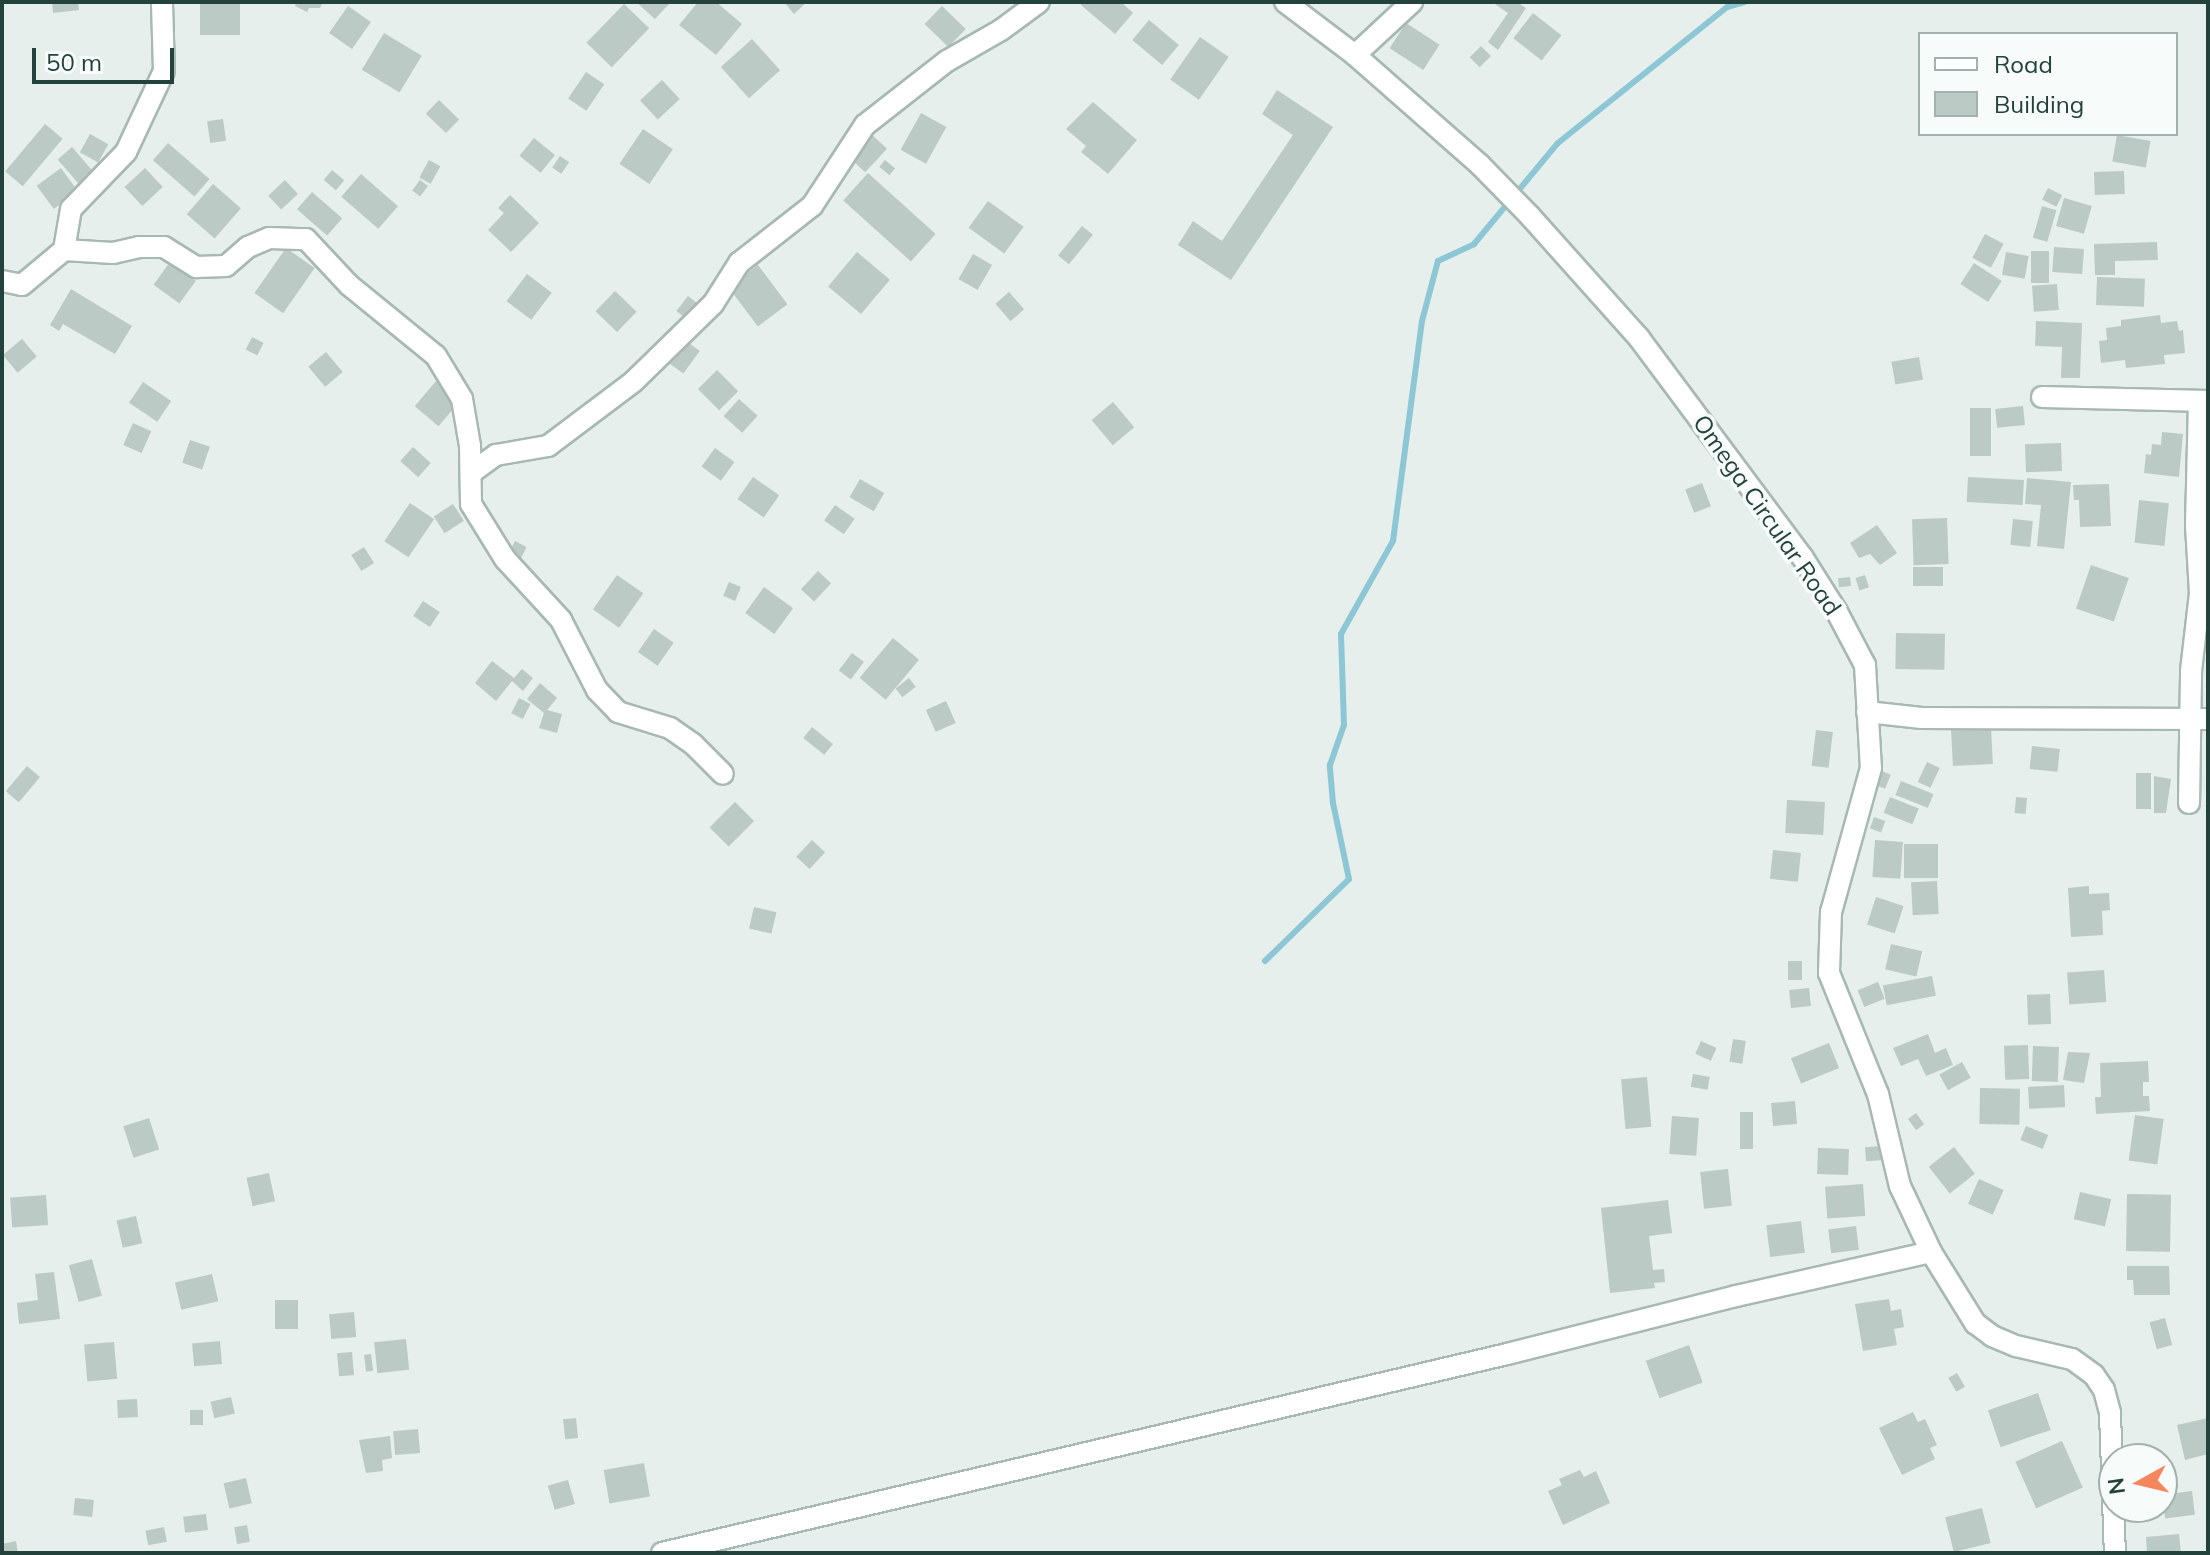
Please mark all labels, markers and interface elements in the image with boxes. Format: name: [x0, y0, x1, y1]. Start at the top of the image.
scale bar: [36, 32, 178, 82]
legend: [1918, 32, 2178, 136]
text: 50 m: [46, 47, 102, 77]
text: Road: [1994, 49, 2053, 79]
text: Building: [1994, 89, 2084, 119]
street label: Omega Circular Road: [1687, 409, 1847, 621]
north arrow: [2098, 1443, 2178, 1523]
text: N: [2101, 1476, 2131, 1496]

